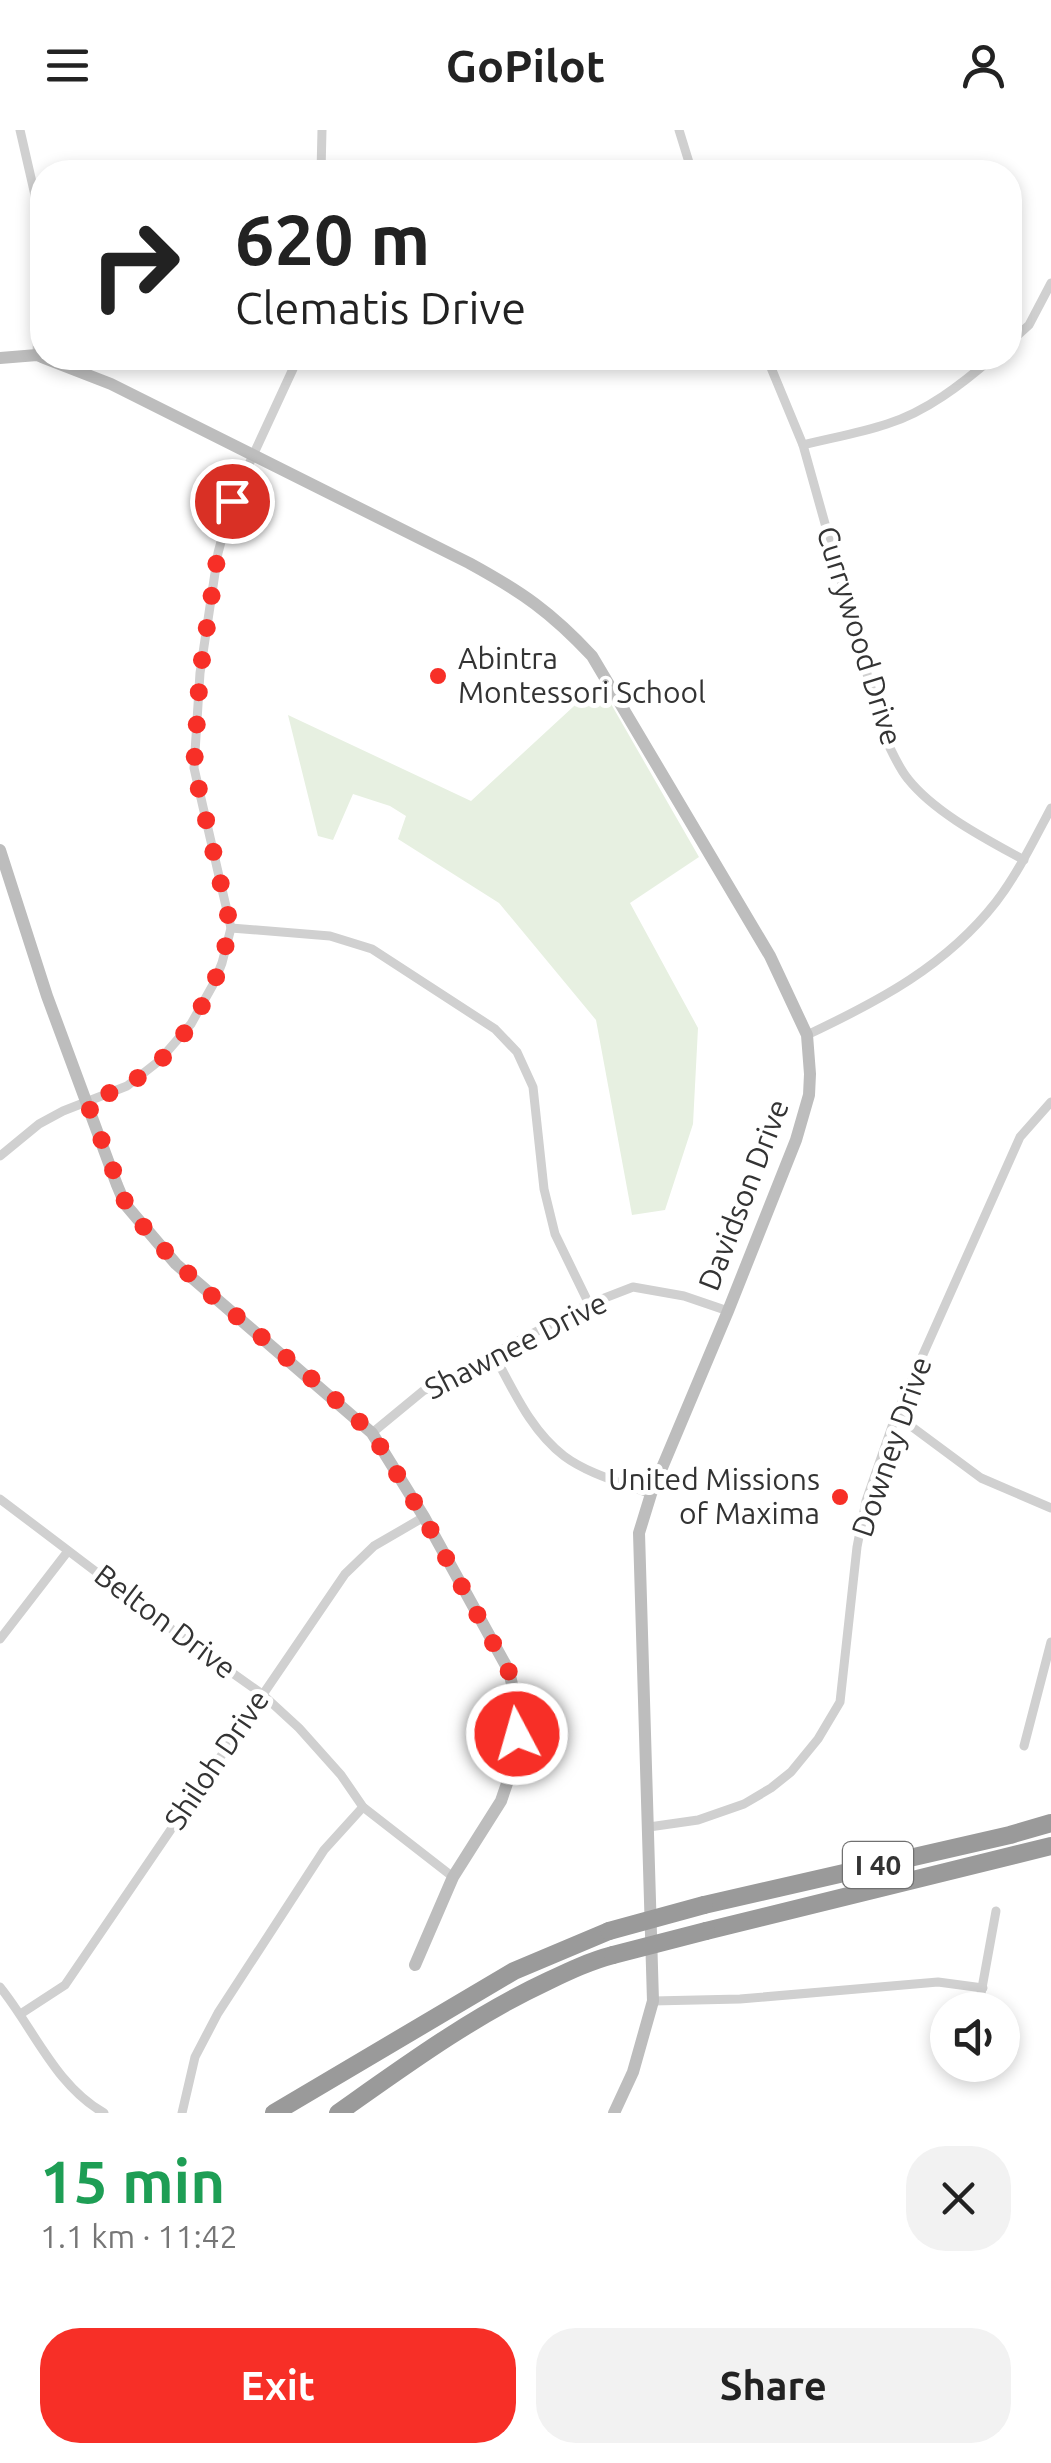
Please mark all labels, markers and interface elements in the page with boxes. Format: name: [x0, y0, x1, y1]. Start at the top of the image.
icon: menu: [40, 38, 95, 93]
icon: person: [956, 38, 1011, 93]
text: GoPilot: [446, 40, 605, 91]
icon: right: [70, 200, 200, 330]
text: 620 m: [235, 200, 430, 278]
text: Clematis Drive: [235, 282, 526, 333]
pin: [190, 459, 275, 544]
icon: arrive: [205, 474, 260, 529]
street label: Currywood Drive: [810, 522, 909, 749]
place label: Abintra Montessori School: [458, 641, 706, 709]
marker: Abintra Montessori School: [427, 665, 449, 687]
street label: Davidson Drive: [691, 1094, 795, 1295]
street label: Shawnee Drive: [419, 1285, 612, 1406]
street label: Downey Drive: [844, 1352, 938, 1541]
place label: United Missions of Maxima: [608, 1462, 820, 1530]
marker: United Missions of Maxima: [829, 1486, 851, 1508]
street label: Belton Drive: [88, 1557, 243, 1685]
position arrow: [465, 1682, 569, 1786]
street label: Shiloh Drive: [157, 1683, 275, 1835]
road number: I 40: [843, 1842, 913, 1888]
map controls: [930, 1992, 1020, 2082]
button: sound: [930, 1992, 1020, 2082]
button: close: [906, 2146, 1011, 2251]
text: 15 min: [40, 2147, 225, 2214]
text: 1.1 km · 11:42: [40, 2218, 238, 2254]
button: Exit: [40, 2328, 516, 2443]
button: Share: [536, 2328, 1011, 2443]

